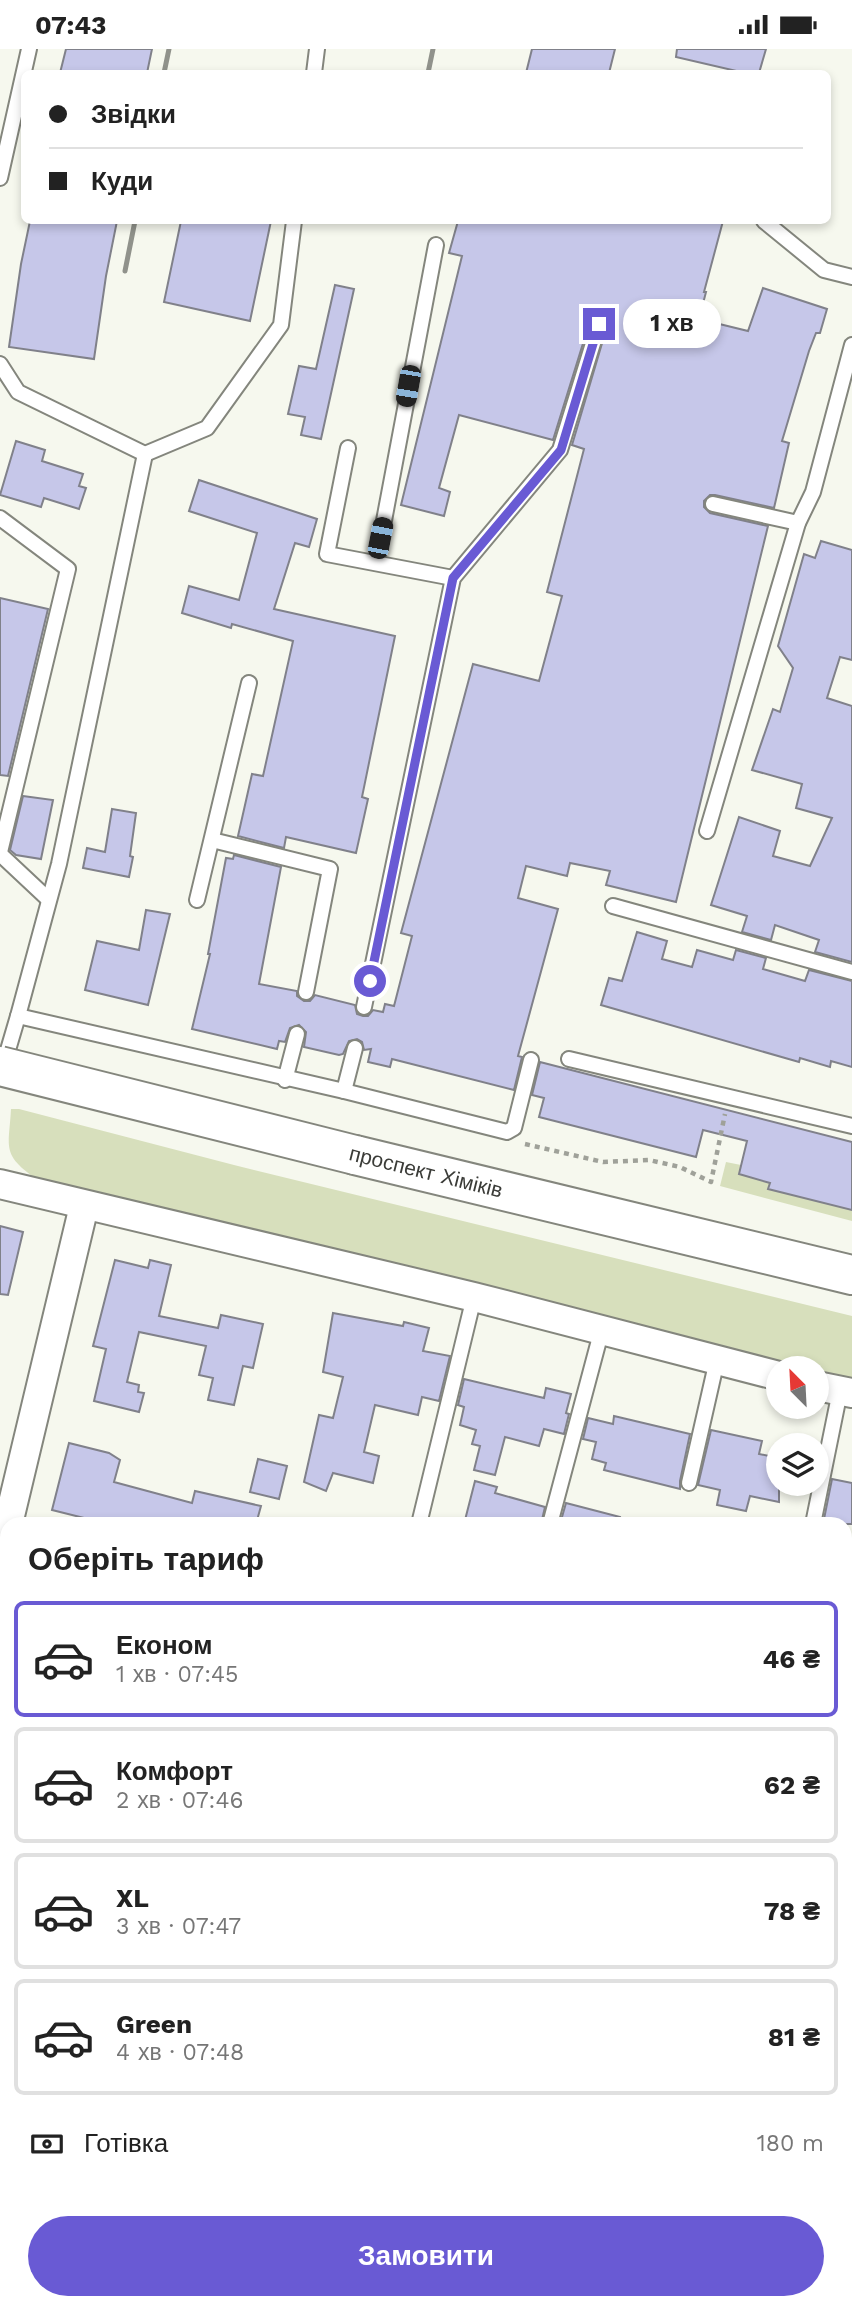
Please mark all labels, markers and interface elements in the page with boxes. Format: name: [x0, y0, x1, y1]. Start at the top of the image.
text: 07:43: [35, 10, 106, 40]
text: Звідки: [91, 99, 176, 129]
text: Куди: [91, 166, 153, 196]
callout: 1 хв: [624, 299, 722, 349]
route end: [583, 308, 615, 340]
text: 1 хв: [650, 310, 694, 337]
car: [395, 363, 422, 409]
car: [366, 515, 395, 561]
route start: [354, 965, 386, 997]
street label: проспект Хіміків: [347, 1140, 505, 1203]
north arrow: [766, 1356, 830, 1419]
map controls: [766, 1356, 829, 1496]
button: layers: [766, 1433, 829, 1496]
text: Оберіть тариф: [28, 1540, 264, 1578]
icon: car: [32, 1628, 95, 1691]
text: Економ: [116, 1630, 212, 1660]
text: 46 ₴: [762, 1644, 820, 1674]
text: 1 хв · 07:45: [116, 1661, 238, 1688]
icon: car: [32, 1754, 95, 1817]
text: Комфорт: [116, 1756, 233, 1786]
text: 62 ₴: [764, 1770, 820, 1800]
text: 2 хв · 07:46: [116, 1787, 243, 1814]
icon: car: [32, 1880, 95, 1943]
text: XL: [116, 1883, 149, 1913]
text: 78 ₴: [764, 1896, 820, 1926]
text: 3 хв · 07:47: [116, 1913, 241, 1940]
icon: car: [32, 2006, 95, 2069]
text: Green: [116, 2009, 192, 2039]
text: 81 ₴: [768, 2022, 820, 2052]
text: 4 хв · 07:48: [116, 2039, 244, 2066]
icon: cash: [28, 2125, 66, 2163]
text: Готівка: [84, 2128, 168, 2158]
text: 180 m: [757, 2130, 824, 2157]
button: Замовити: [28, 2216, 824, 2296]

